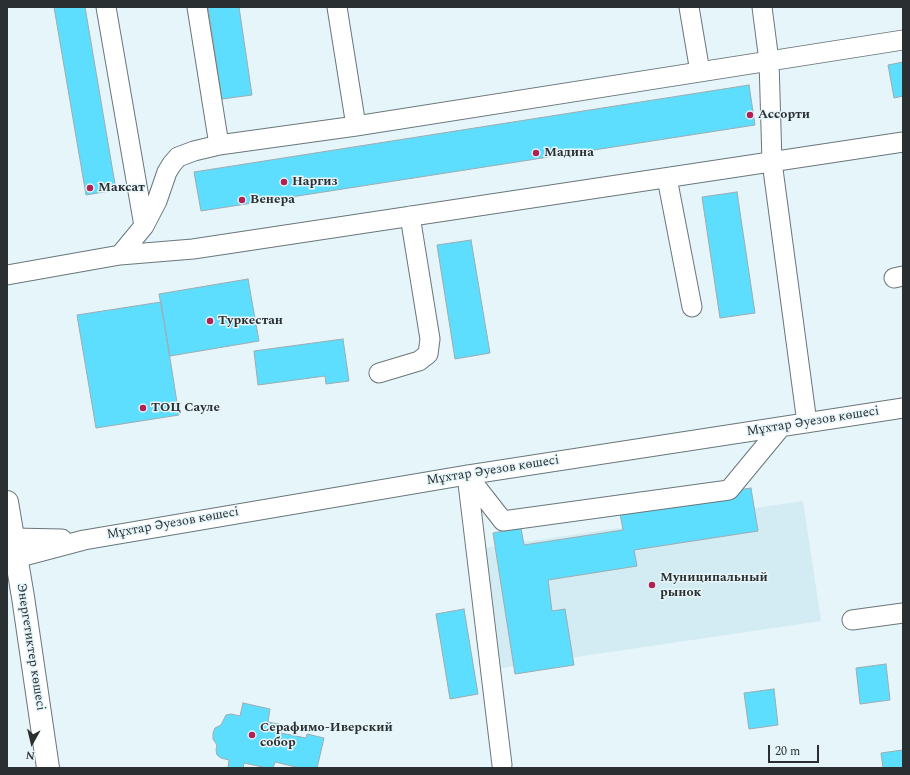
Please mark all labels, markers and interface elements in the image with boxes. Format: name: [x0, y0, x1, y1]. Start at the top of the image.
place label: Ассорти: [758, 107, 810, 123]
marker: Ассорти: [745, 110, 755, 120]
place label: Мадина: [544, 145, 594, 161]
marker: Мадина: [531, 148, 541, 158]
place label: Наргиз: [292, 174, 338, 190]
marker: Наргиз: [279, 177, 289, 187]
place label: Максат: [98, 180, 145, 196]
marker: Максат: [85, 183, 95, 193]
place label: Венера: [250, 192, 295, 208]
marker: Венера: [237, 195, 247, 205]
place label: Туркестан: [218, 313, 283, 329]
marker: Туркестан: [205, 316, 215, 326]
place label: ТОЦ Сауле: [151, 400, 220, 416]
marker: ТОЦ Сауле: [138, 403, 148, 413]
street label: Мұхтар Әуезов көшесі: [746, 404, 880, 440]
street label: Мұхтар Әуезов көшесі: [426, 453, 560, 489]
street label: Мұхтар Әуезов көшесі: [106, 505, 240, 543]
place label: Муниципальный рынок: [660, 570, 768, 601]
marker: Муниципальный рынок: [647, 580, 657, 590]
street label: Энергетиктер көшесі: [12, 582, 48, 712]
place label: Серафимо-Иверский собор: [260, 720, 393, 751]
north arrow: [12, 723, 52, 763]
marker: Серафимо-Иверский собор: [247, 730, 257, 740]
scale bar: [770, 737, 821, 763]
text: 20 m: [775, 742, 800, 761]
text: N: [25, 746, 36, 764]

